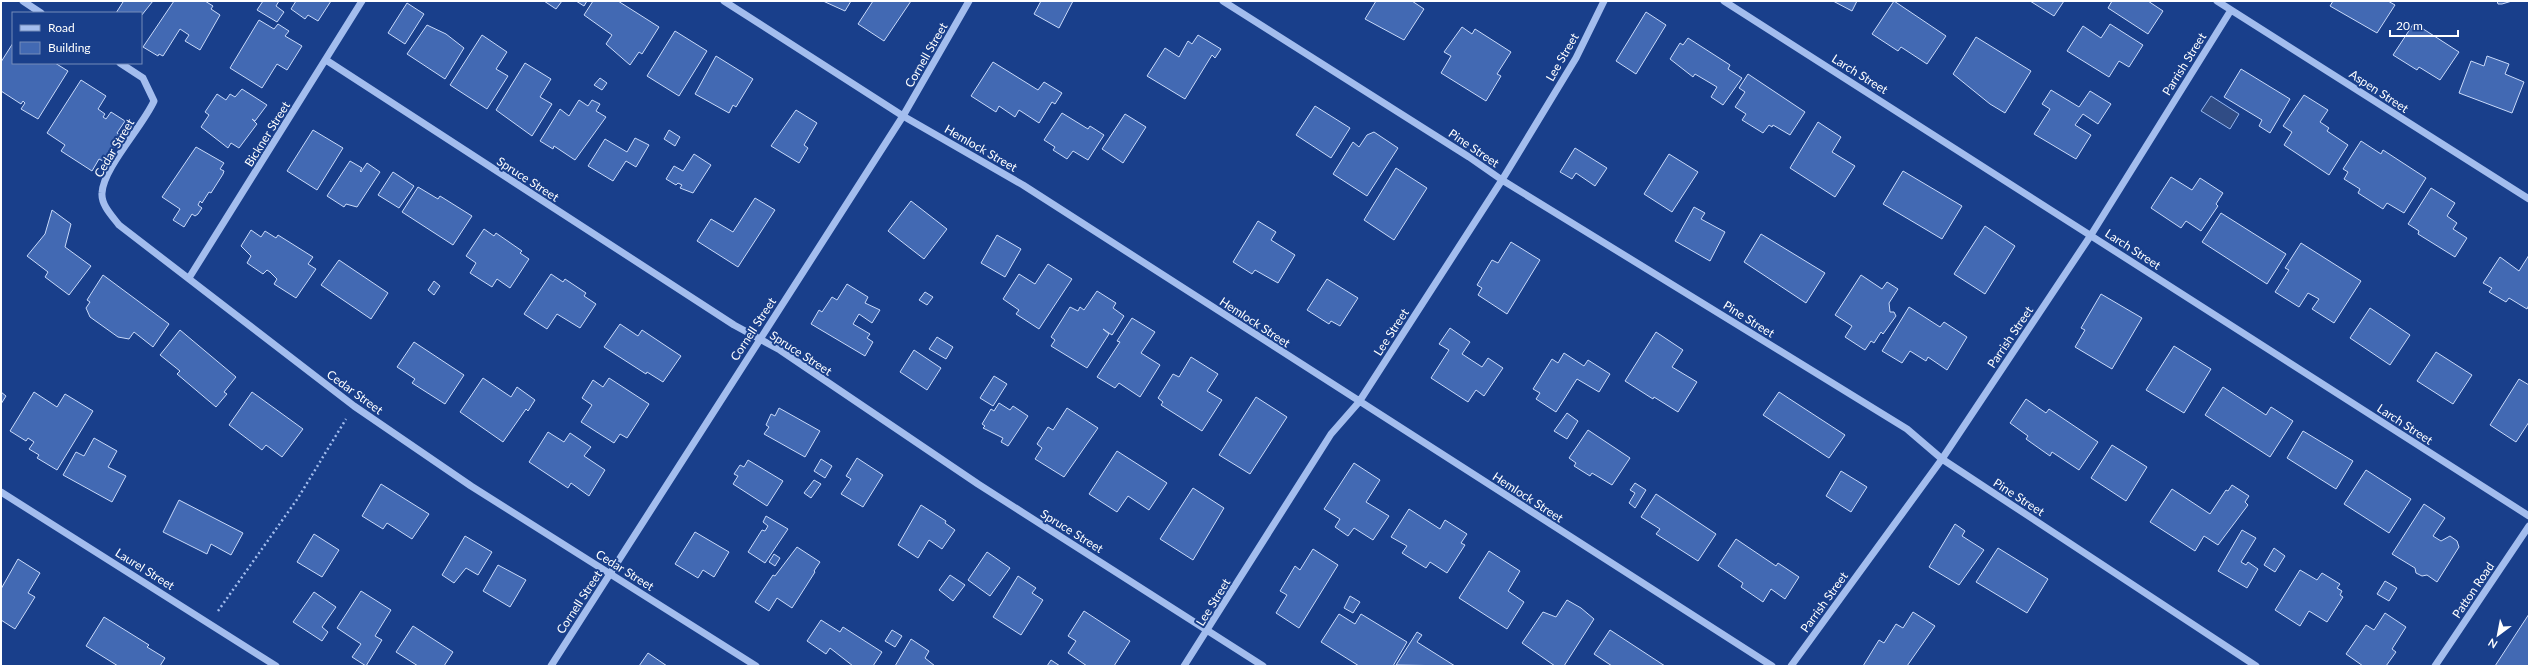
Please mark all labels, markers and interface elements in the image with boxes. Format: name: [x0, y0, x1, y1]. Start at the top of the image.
legend: [12, 12, 142, 64]
scale bar: [2390, 12, 2458, 38]
text: 20 m: [2396, 18, 2423, 33]
street label: Cornell Street: [901, 19, 951, 90]
text: Road: [48, 20, 75, 35]
street label: Parrish Street: [2159, 29, 2210, 98]
street label: Lee Street: [1542, 30, 1582, 84]
text: Building: [48, 40, 91, 55]
street label: Larch Street: [1829, 51, 1891, 98]
street label: Aspen Street: [2347, 66, 2412, 116]
street label: Bickner Street: [241, 98, 293, 169]
street label: Cedar Street: [91, 115, 138, 180]
street label: Hemlock Street: [942, 121, 1021, 175]
street label: Pine Street: [1446, 126, 1503, 171]
street label: Spruce Street: [494, 153, 562, 205]
street label: Larch Street: [2102, 225, 2164, 273]
street label: Cornell Street: [727, 294, 779, 363]
street label: Hemlock Street: [1217, 294, 1294, 351]
street label: Pine Street: [1721, 297, 1778, 341]
street label: Parrish Street: [1984, 303, 2037, 371]
street label: Lee Street: [1370, 305, 1412, 358]
street label: Spruce Street: [767, 327, 835, 379]
street label: Cedar Street: [324, 367, 387, 418]
street label: Larch Street: [2374, 400, 2436, 448]
street label: Hemlock Street: [1490, 469, 1567, 526]
street label: Pine Street: [1991, 475, 2048, 519]
street label: Spruce Street: [1038, 506, 1107, 556]
street label: Laurel Street: [113, 545, 178, 593]
street label: Cedar Street: [593, 546, 657, 594]
street label: Patton Road: [2449, 559, 2497, 621]
street label: Cornell Street: [553, 567, 605, 636]
street label: Parrish Street: [1797, 568, 1851, 635]
street label: Lee Street: [1193, 575, 1234, 628]
north arrow: [2478, 615, 2518, 655]
text: N: [2485, 636, 2499, 652]

